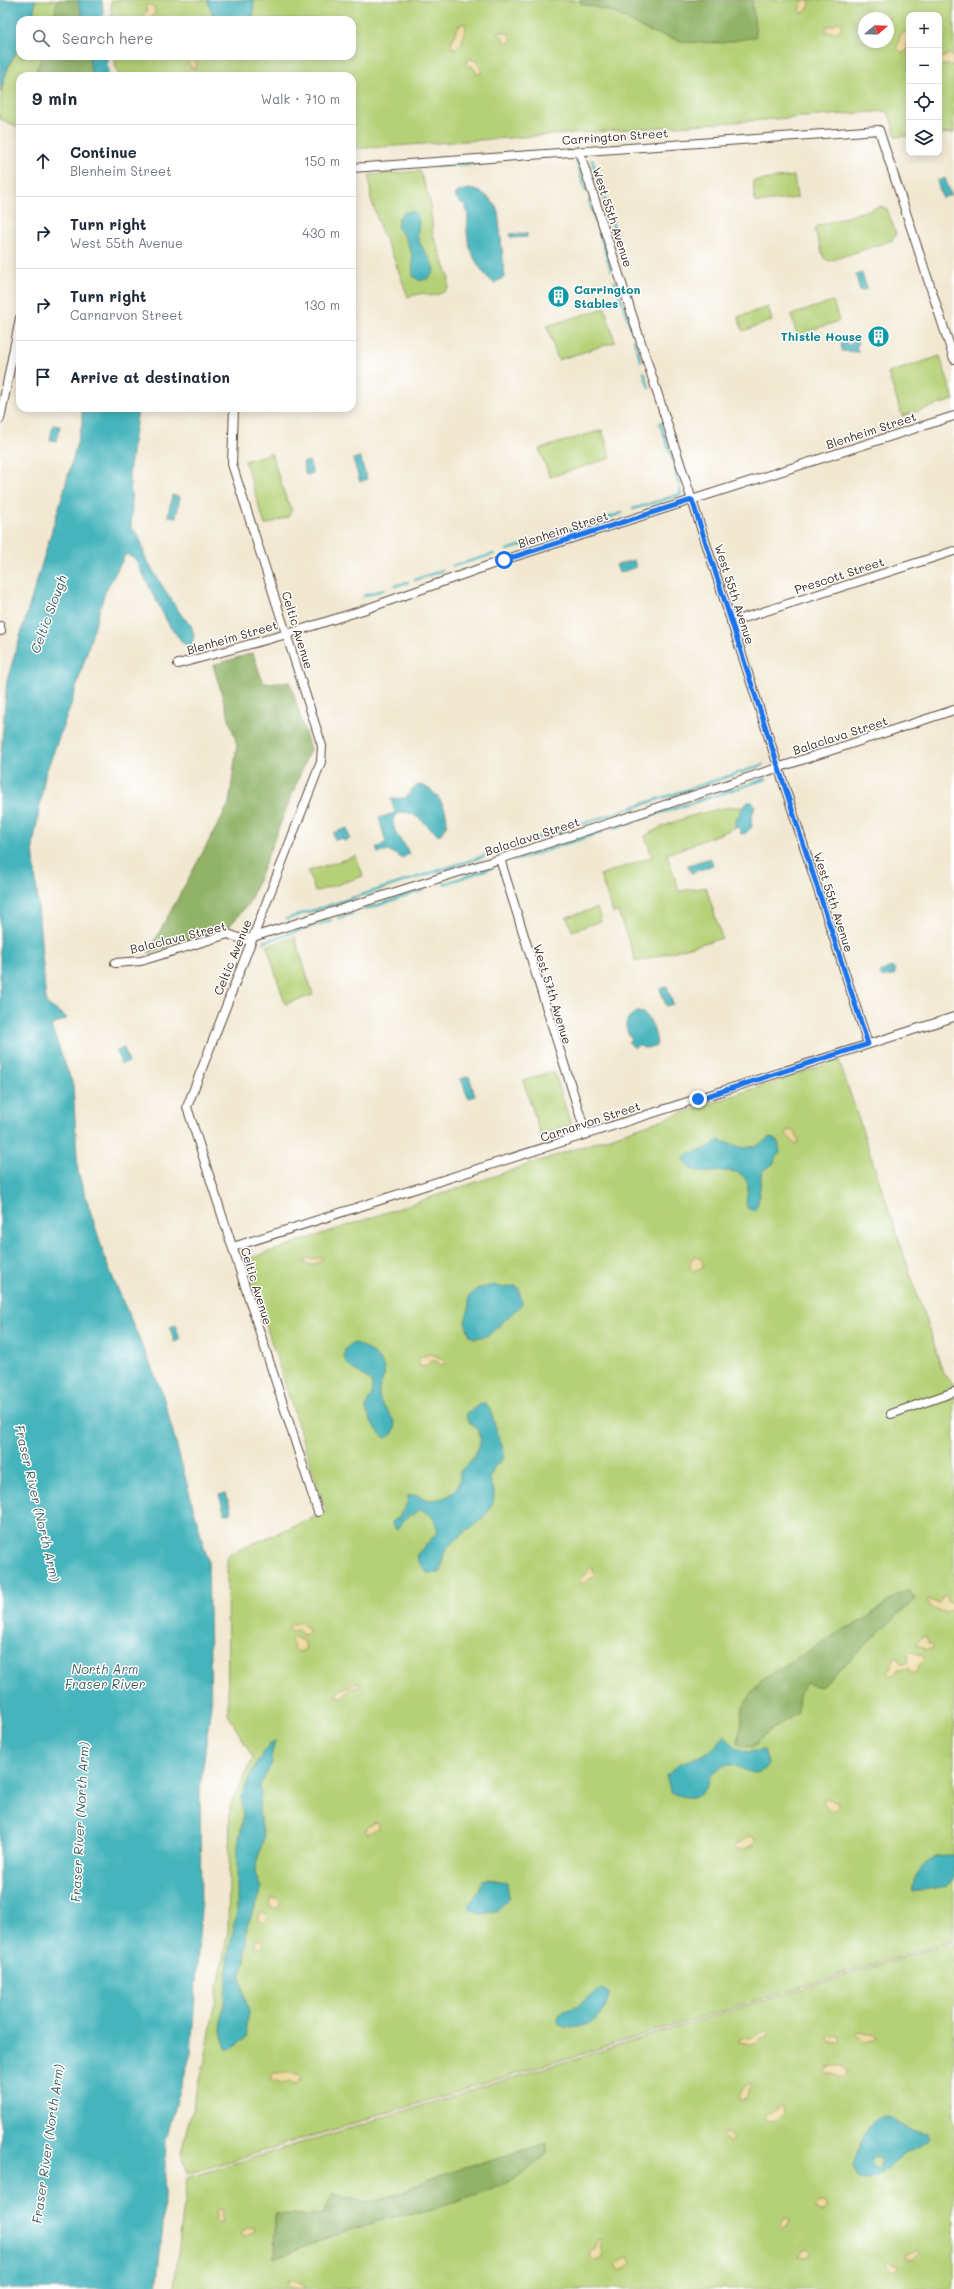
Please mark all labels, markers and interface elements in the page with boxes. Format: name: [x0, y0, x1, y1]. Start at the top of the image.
north arrow: [858, 12, 894, 48]
map controls: [906, 12, 942, 156]
button: +: [906, 12, 942, 48]
search box: [16, 16, 356, 60]
icon: search: [30, 27, 52, 49]
text: Search here: [62, 28, 153, 48]
button: −: [906, 48, 942, 84]
button: locate: [906, 84, 942, 120]
text: 9 min: [32, 87, 77, 109]
text: Walk · 710 m: [261, 90, 340, 107]
button: layers: [906, 120, 942, 156]
street label: Carrington Street: [561, 124, 669, 148]
text: Continue: [70, 142, 137, 162]
icon: ahead: [32, 150, 54, 172]
text: 150 m: [304, 152, 340, 169]
text: Blenheim Street: [70, 162, 172, 179]
street label: West 55th Avenue: [589, 165, 637, 269]
text: Turn right: [70, 214, 147, 234]
icon: right: [32, 222, 54, 244]
text: 430 m: [302, 224, 340, 241]
text: West 55th Avenue: [70, 234, 183, 251]
place label: Carrington Stables: [574, 281, 640, 311]
building icon: Carrington Stables: [545, 283, 571, 309]
text: Turn right: [70, 286, 147, 306]
icon: right: [32, 294, 54, 316]
text: 130 m: [304, 296, 340, 313]
text: Carnarvon Street: [70, 306, 183, 323]
building icon: Thistle House: [865, 323, 891, 349]
place label: Thistle House: [781, 328, 862, 344]
icon: arrive: [32, 366, 54, 388]
text: Arrive at destination: [70, 367, 230, 387]
street label: Blenheim Street: [824, 408, 918, 452]
street label: Blenheim Street: [516, 507, 610, 551]
street label: West 55th Avenue: [711, 542, 759, 646]
route start: [495, 551, 513, 569]
street label: Prescott Street: [792, 553, 886, 597]
water label: Celtic Slough: [26, 572, 70, 656]
street label: Celtic Avenue: [279, 589, 317, 671]
street label: Blenheim Street: [185, 616, 279, 658]
street label: Balaclava Street: [791, 712, 889, 758]
street label: Balaclava Street: [483, 813, 581, 859]
street label: West 55th Avenue: [810, 850, 858, 954]
street label: Balaclava Street: [128, 917, 228, 957]
street label: Celtic Avenue: [210, 917, 254, 997]
street label: West 57th Avenue: [530, 942, 576, 1046]
route end: [689, 1090, 707, 1108]
street label: Carnarvon Street: [538, 1097, 642, 1145]
street label: Celtic Avenue: [238, 1245, 276, 1327]
water label: Fraser River (North Arm): [12, 1423, 64, 1584]
water label: North Arm Fraser River: [65, 1660, 146, 1692]
water label: Fraser River (North Arm): [66, 1741, 92, 1903]
water label: Fraser River (North Arm): [27, 2063, 67, 2225]

